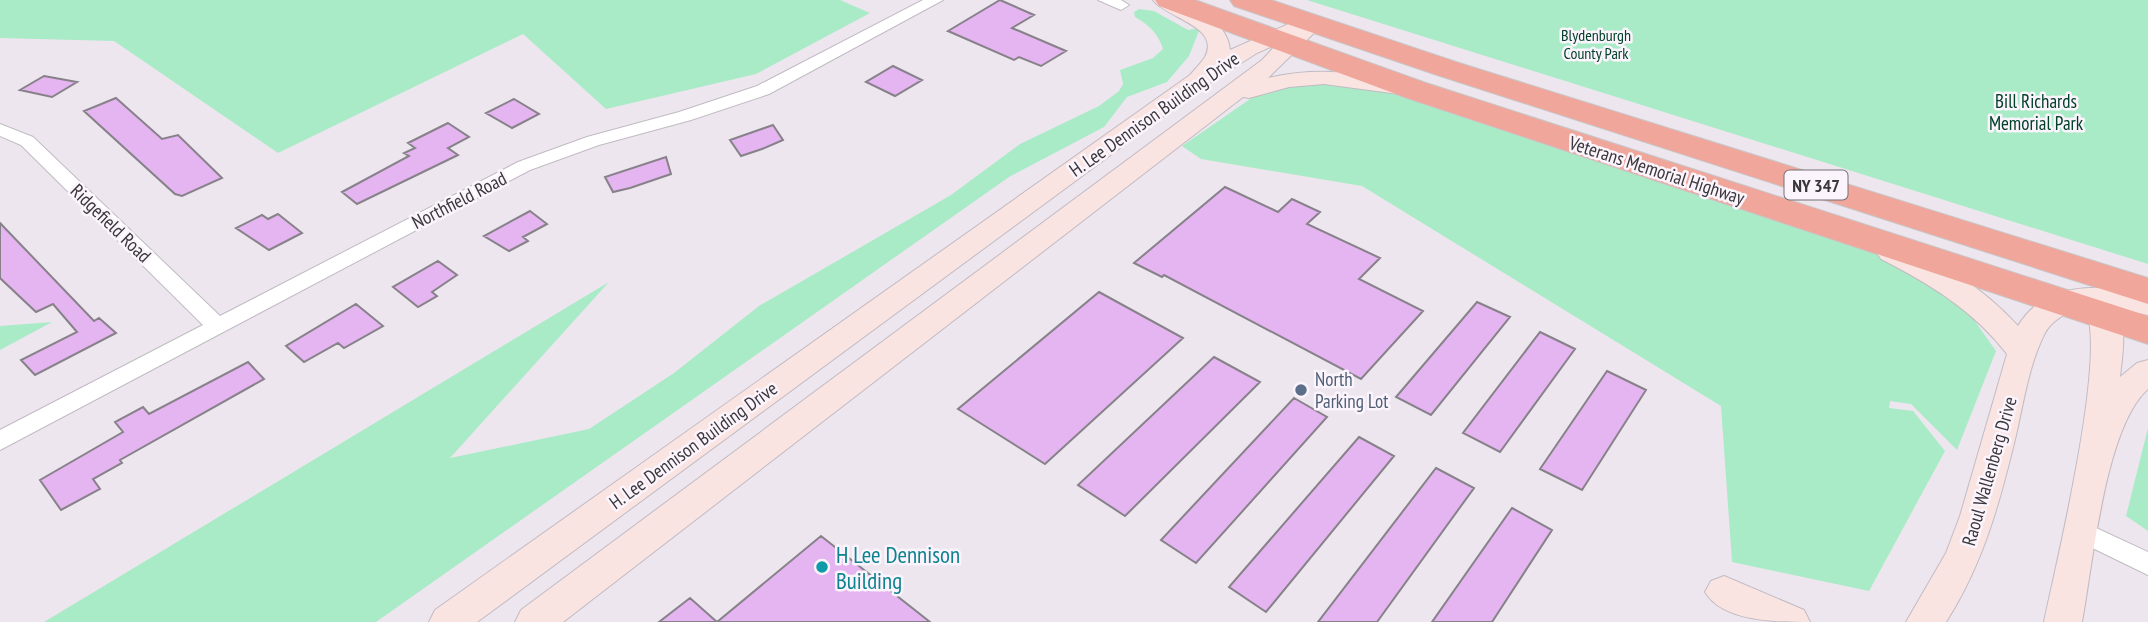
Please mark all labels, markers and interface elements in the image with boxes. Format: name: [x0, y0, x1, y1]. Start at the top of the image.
park label: Blydenburgh County Park: [1561, 25, 1631, 63]
street label: H. Lee Dennison Building Drive: [1064, 46, 1244, 182]
park label: Bill Richards Memorial Park: [1989, 89, 2084, 135]
street label: Veterans Memorial Highway: [1565, 130, 1749, 210]
street label: Northfield Road: [408, 166, 510, 234]
road number: NY 347: [1784, 170, 1848, 200]
street label: Ridgefield Road: [66, 179, 156, 267]
place label: North Parking Lot: [1315, 367, 1389, 413]
street label: H. Lee Dennison Building Drive: [604, 376, 782, 514]
marker: North Parking Lot: [1293, 382, 1309, 398]
street label: Raoul Wallenberg Drive: [1956, 393, 2022, 548]
place label: H Lee Dennison Building: [836, 540, 960, 595]
marker: H Lee Dennison Building: [814, 559, 830, 575]

